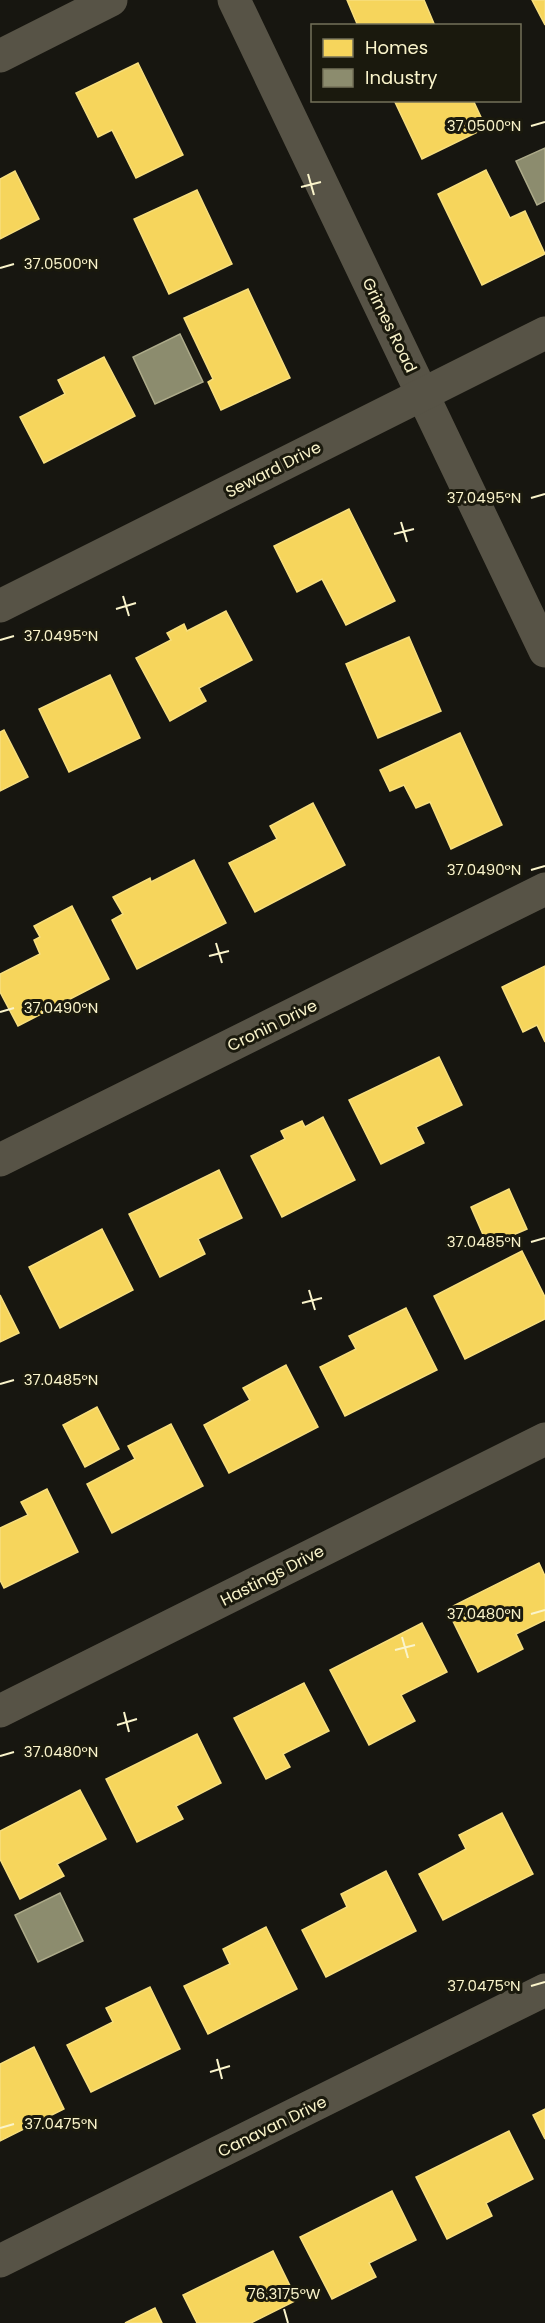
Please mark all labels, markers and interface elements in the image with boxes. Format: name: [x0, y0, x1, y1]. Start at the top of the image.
legend: [311, 24, 521, 102]
text: Homes: [365, 35, 428, 60]
text: Industry: [365, 65, 437, 90]
text: 37.0500°N: [447, 115, 521, 136]
text: 37.0500°N: [24, 253, 98, 274]
street label: Grimes Road: [357, 274, 422, 377]
street label: Seward Drive: [221, 435, 325, 503]
text: 37.0495°N: [447, 487, 521, 508]
text: 37.0495°N: [24, 625, 98, 646]
text: 37.0490°N: [447, 859, 521, 880]
street label: Cronin Drive: [223, 994, 321, 1057]
text: 37.0490°N: [24, 997, 98, 1018]
text: 37.0485°N: [447, 1231, 521, 1252]
text: 37.0485°N: [24, 1369, 98, 1390]
street label: Hastings Drive: [216, 1539, 328, 1612]
text: 37.0480°N: [447, 1603, 521, 1624]
text: 37.0480°N: [24, 1741, 98, 1762]
text: 37.0475°N: [447, 1975, 521, 1996]
street label: Canavan Drive: [214, 2090, 331, 2163]
text: 37.0475°N: [24, 2113, 98, 2134]
text: 76.3175°W: [248, 2283, 321, 2304]

